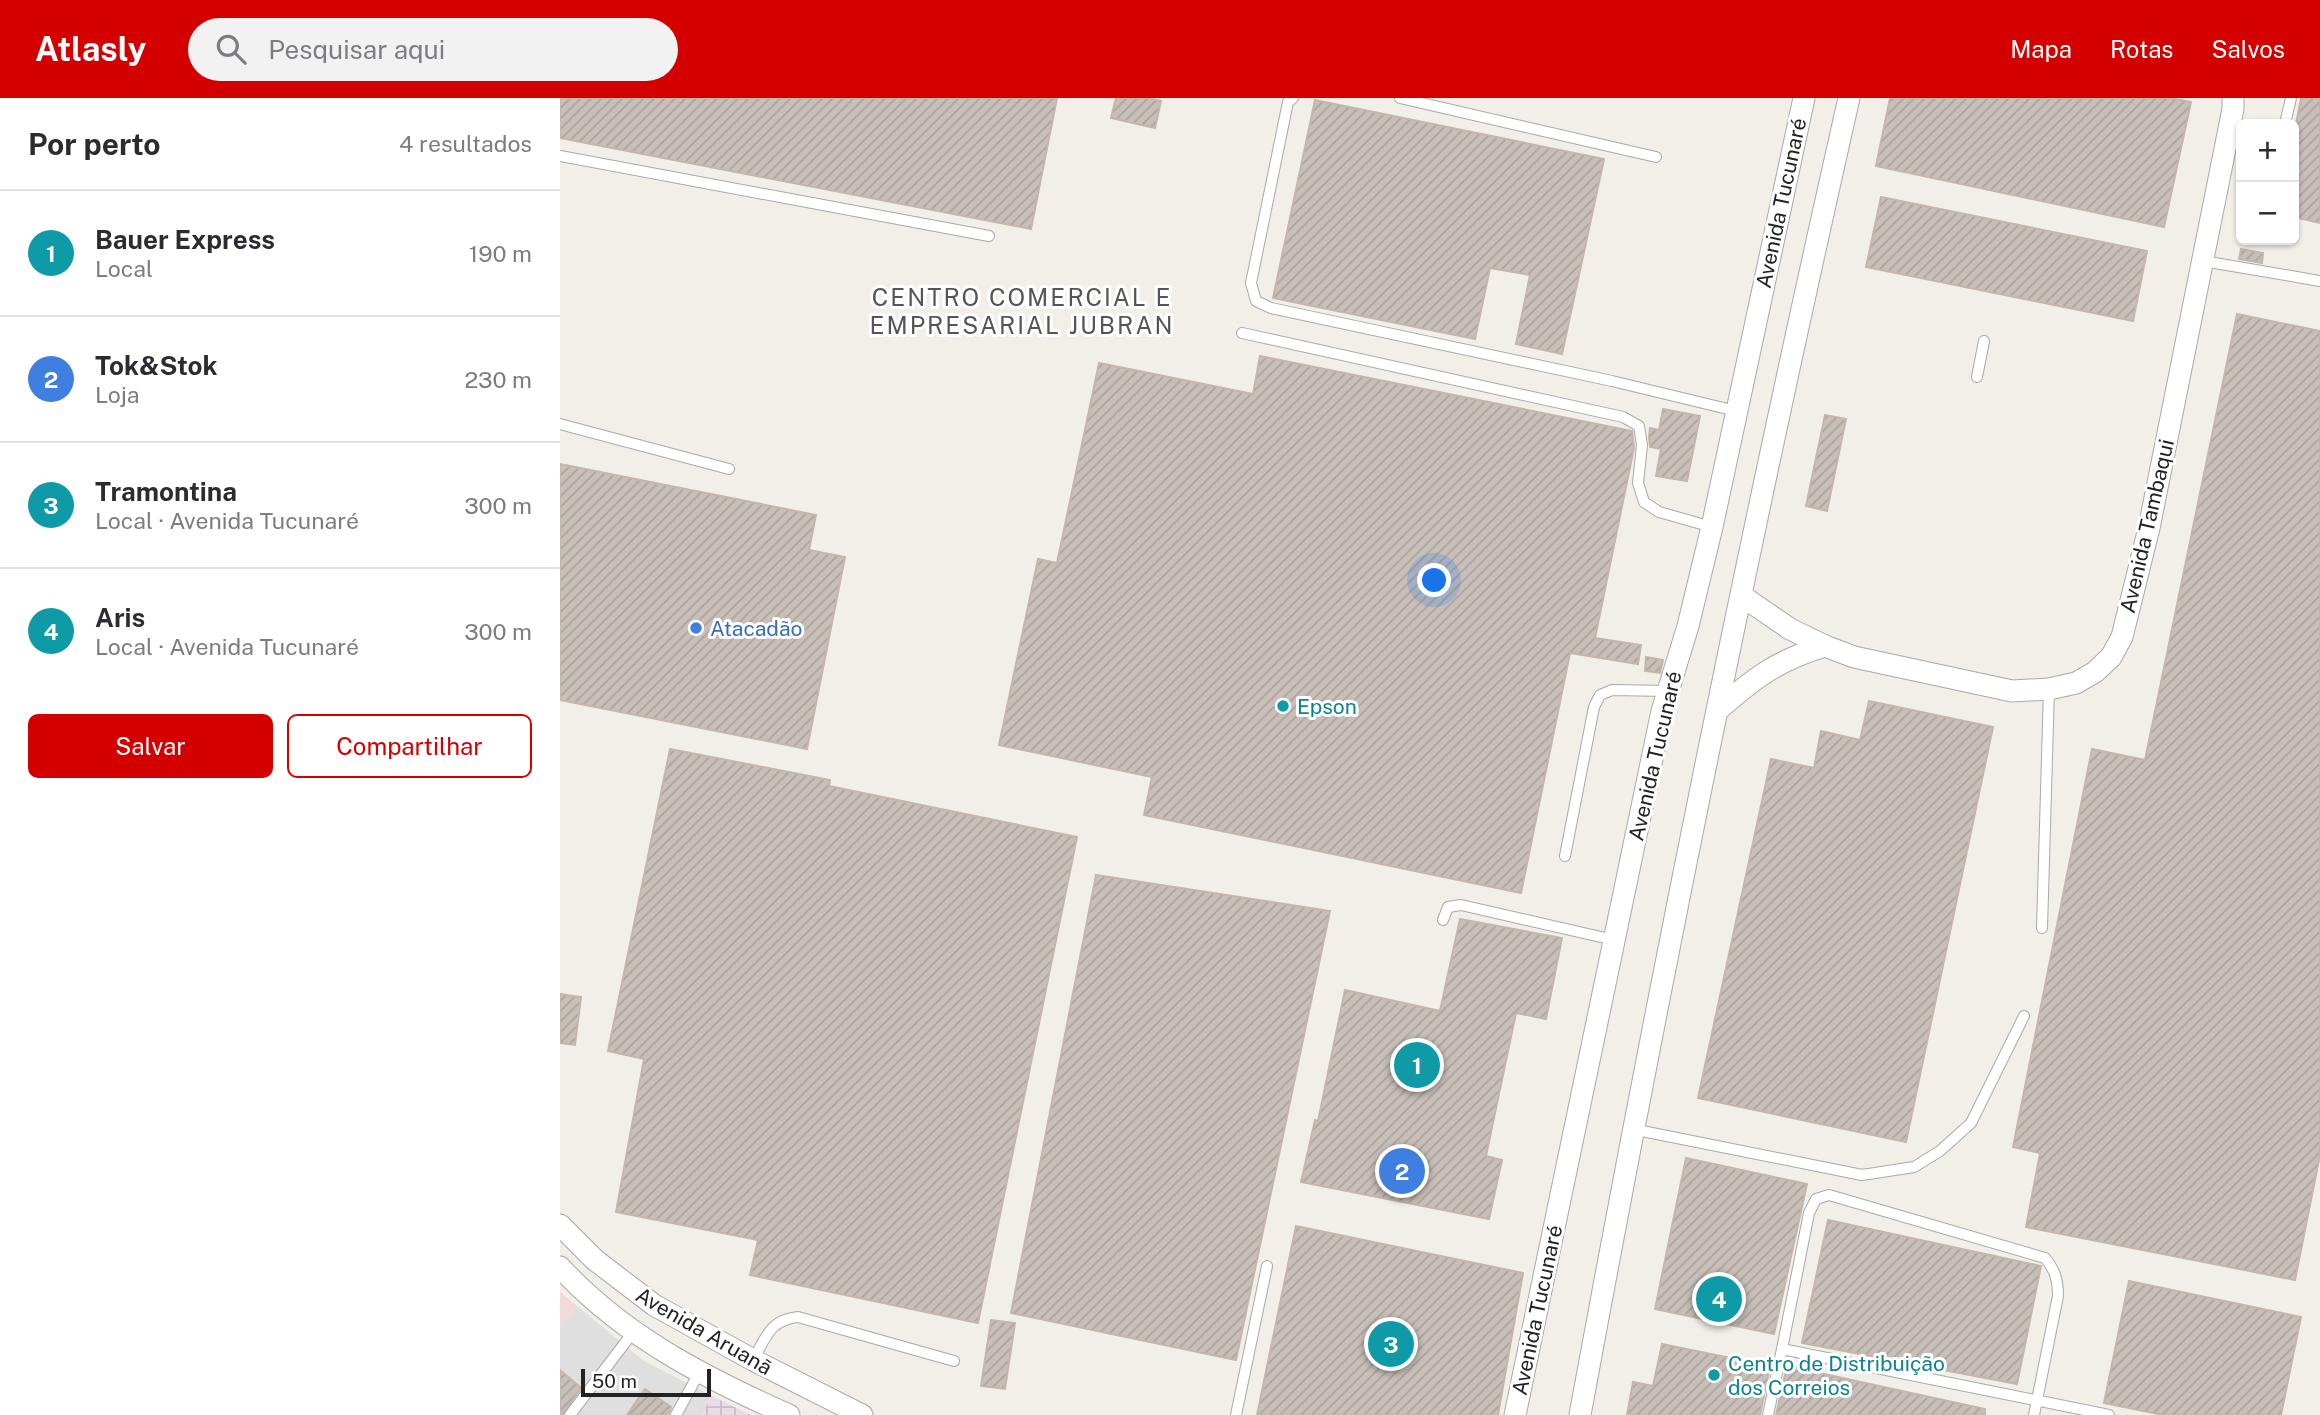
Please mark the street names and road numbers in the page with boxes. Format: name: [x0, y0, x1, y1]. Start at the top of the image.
street label: Avenida Tucunaré: [1751, 116, 1811, 290]
street label: Avenida Tambaqui: [2115, 437, 2179, 615]
street label: Avenida Tucunaré: [1623, 669, 1687, 843]
street label: Avenida Tucunaré: [1507, 1223, 1567, 1397]
street label: Avenida Aruanã: [631, 1282, 777, 1380]

